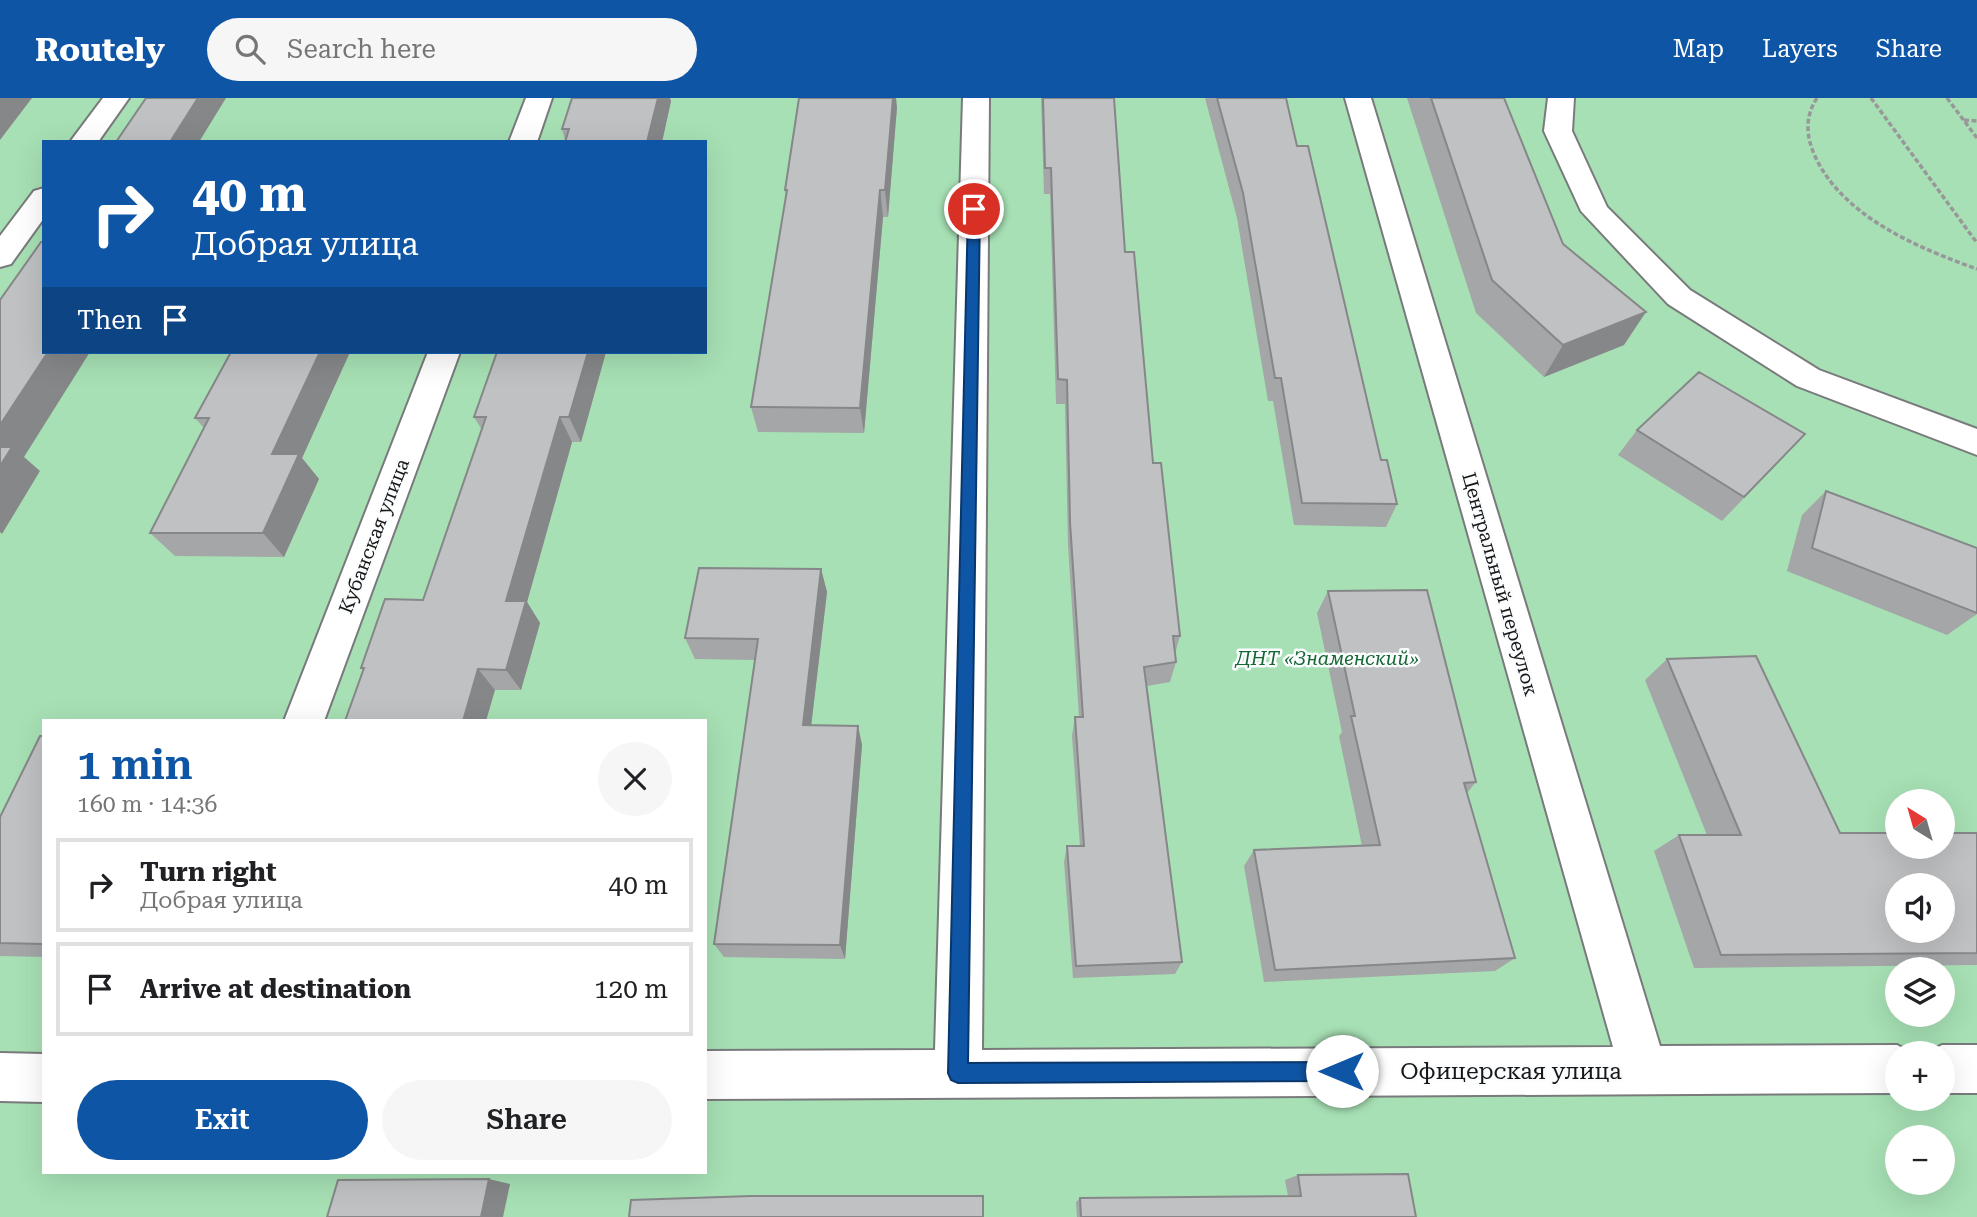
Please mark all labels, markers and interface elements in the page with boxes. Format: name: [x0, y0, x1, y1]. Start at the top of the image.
search box: [207, 18, 697, 81]
text: Routely: [35, 30, 165, 69]
icon: search: [231, 30, 269, 68]
text: Search here: [287, 34, 436, 64]
text: Map: [1673, 35, 1724, 63]
text: Layers: [1762, 35, 1838, 63]
text: Share: [1876, 35, 1942, 63]
text: 40 m: [192, 166, 307, 223]
icon: right: [77, 168, 168, 259]
pin: [944, 179, 1004, 239]
icon: arrive: [955, 190, 993, 228]
text: Добрая улица: [192, 225, 419, 263]
icon: arrive: [156, 301, 194, 339]
text: Then: [77, 305, 142, 335]
street label: Кубанская улица: [334, 455, 414, 617]
street label: Центральный переулок: [1457, 470, 1543, 698]
park label: ДНТ «Знаменский»: [1234, 647, 1419, 670]
text: 1 min: [77, 740, 193, 789]
button: close: [598, 742, 672, 816]
north arrow: [1885, 789, 1955, 859]
map controls: [1885, 789, 1955, 1195]
text: 160 m · 14:36: [77, 791, 217, 818]
text: Turn right: [140, 857, 276, 887]
icon: right: [81, 866, 119, 904]
text: 40 m: [609, 870, 668, 900]
button: sound: [1885, 873, 1955, 943]
text: Добрая улица: [140, 887, 303, 914]
button: layers: [1885, 957, 1955, 1027]
icon: arrive: [81, 970, 119, 1008]
text: Arrive at destination: [140, 974, 411, 1004]
text: 120 m: [594, 974, 668, 1004]
position arrow: [1305, 1034, 1379, 1108]
button: +: [1885, 1041, 1955, 1111]
street label: Офицерская улица: [1400, 1058, 1622, 1085]
button: Exit: [77, 1080, 368, 1160]
button: Share: [382, 1080, 672, 1160]
button: −: [1885, 1125, 1955, 1195]

